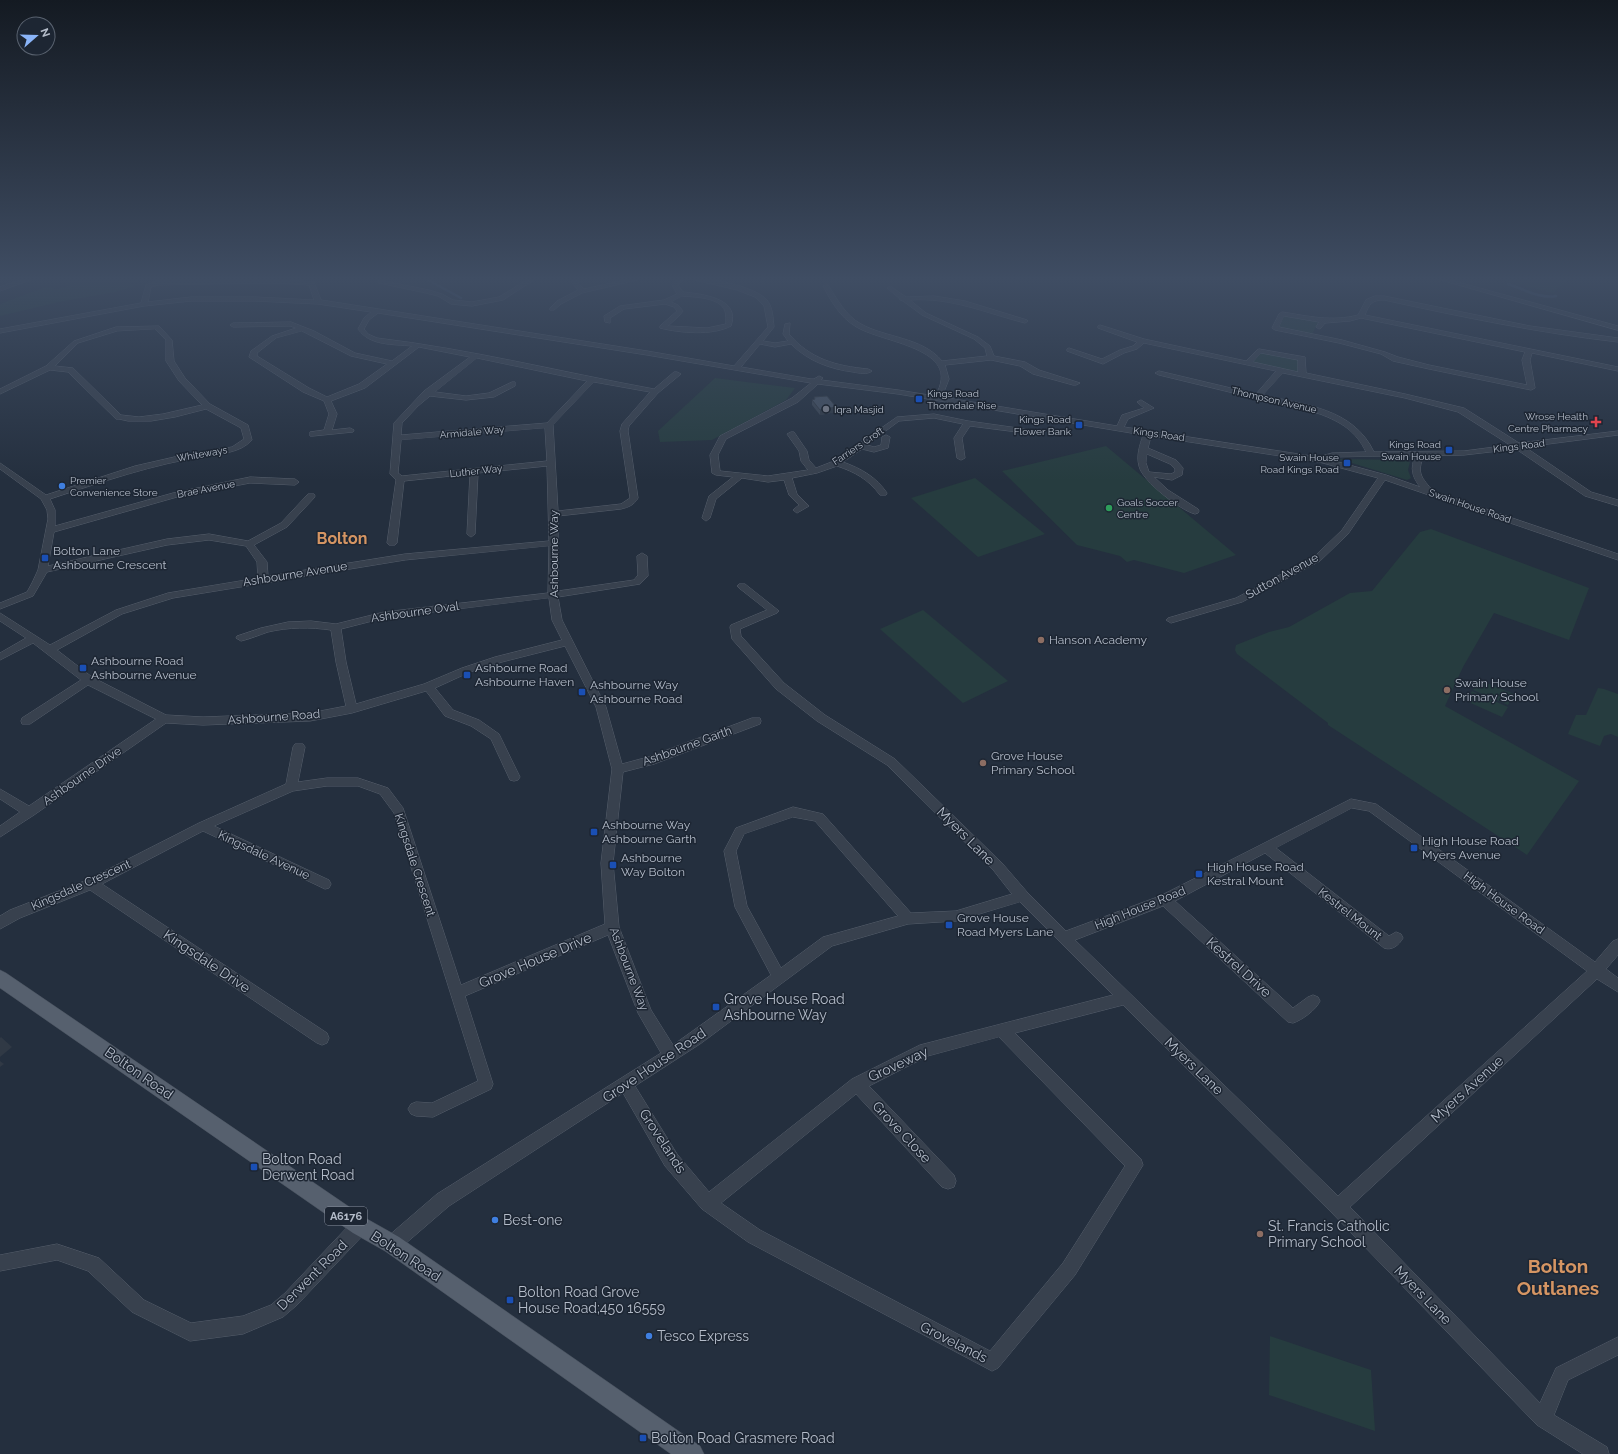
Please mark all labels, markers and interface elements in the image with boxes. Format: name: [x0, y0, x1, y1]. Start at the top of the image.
north arrow: [16, 16, 56, 56]
text: N: [37, 27, 52, 39]
street label: Thompson Avenue: [1230, 385, 1318, 415]
place label: Kings Road Thorndale Rise: [927, 388, 997, 411]
marker: Kings Road Thorndale Rise: [914, 394, 924, 404]
marker: Iqra Masjid: [821, 404, 831, 414]
place label: Iqra Masjid: [834, 404, 884, 415]
place label: Wrose Health Centre Pharmacy: [1508, 411, 1589, 434]
place label: Kings Road Flower Bank: [1014, 414, 1072, 437]
marker: Wrose Health Centre Pharmacy: [1591, 417, 1601, 427]
marker: Kings Road Flower Bank: [1074, 420, 1084, 430]
street label: Armidale Way: [439, 424, 505, 440]
street label: Farriers Croft: [830, 424, 886, 467]
street label: Kings Road: [1132, 425, 1186, 443]
street label: Kings Road: [1493, 437, 1545, 455]
place label: Kings Road Swain House: [1381, 439, 1441, 462]
street label: Whiteways: [176, 444, 228, 464]
marker: Kings Road Swain House: [1444, 445, 1454, 455]
place label: Swain House Road Kings Road: [1260, 452, 1339, 475]
marker: Swain House Road Kings Road: [1342, 458, 1352, 468]
street label: Luther Way: [449, 463, 503, 479]
place label: Premier Convenience Store: [70, 475, 158, 498]
street label: Brae Avenue: [176, 478, 236, 500]
marker: Premier Convenience Store: [57, 481, 67, 491]
street label: Swain House Road: [1427, 487, 1513, 525]
place label: Goals Soccer Centre: [1117, 497, 1178, 520]
marker: Goals Soccer Centre: [1104, 503, 1114, 513]
street label: Ashbourne Way: [547, 509, 561, 598]
district label: Bolton: [317, 529, 367, 548]
place label: Bolton Lane Ashbourne Crescent: [53, 544, 166, 572]
street label: Sutton Avenue: [1243, 550, 1321, 602]
marker: Bolton Lane Ashbourne Crescent: [40, 553, 50, 563]
street label: Ashbourne Avenue: [242, 559, 348, 589]
street label: Ashbourne Oval: [370, 599, 461, 625]
place label: Hanson Academy: [1049, 633, 1147, 647]
marker: Hanson Academy: [1036, 635, 1046, 645]
place label: Ashbourne Road Ashbourne Avenue: [91, 654, 197, 682]
place label: Ashbourne Road Ashbourne Haven: [475, 661, 574, 689]
marker: Ashbourne Road Ashbourne Avenue: [78, 663, 88, 673]
marker: Ashbourne Road Ashbourne Haven: [462, 670, 472, 680]
place label: Swain House Primary School: [1455, 676, 1539, 704]
place label: Ashbourne Way Ashbourne Road: [590, 678, 683, 706]
marker: Swain House Primary School: [1442, 685, 1452, 695]
marker: Ashbourne Way Ashbourne Road: [577, 687, 587, 697]
street label: Ashbourne Road: [227, 707, 321, 727]
street label: Ashbourne Garth: [640, 723, 734, 769]
street label: Ashbourne Drive: [40, 744, 124, 808]
place label: Grove House Primary School: [991, 749, 1075, 777]
marker: Grove House Primary School: [978, 758, 988, 768]
street label: Myers Lane: [934, 804, 998, 868]
street label: Kingsdale Crescent: [392, 812, 438, 918]
place label: Ashbourne Way Ashbourne Garth: [602, 818, 696, 846]
marker: Ashbourne Way Ashbourne Garth: [589, 827, 599, 837]
street label: Kingsdale Avenue: [216, 828, 312, 882]
place label: High House Road Myers Avenue: [1422, 834, 1519, 862]
marker: High House Road Myers Avenue: [1409, 843, 1419, 853]
place label: Ashbourne Way Bolton: [621, 851, 685, 879]
street label: Kingsdale Crescent: [29, 857, 133, 913]
marker: Ashbourne Way Bolton: [608, 860, 618, 870]
place label: High House Road Kestral Mount: [1207, 860, 1304, 888]
marker: High House Road Kestral Mount: [1194, 869, 1204, 879]
street label: High House Road: [1461, 869, 1547, 937]
street label: High House Road: [1093, 883, 1187, 933]
street label: Kestrel Mount: [1315, 885, 1385, 943]
place label: Grove House Road Myers Lane: [957, 911, 1053, 939]
marker: Grove House Road Myers Lane: [944, 920, 954, 930]
street label: Ashbourne Way: [607, 925, 652, 1013]
street label: Kingsdale Drive: [161, 926, 253, 996]
street label: Grove House Drive: [476, 929, 594, 991]
street label: Kestrel Drive: [1203, 934, 1275, 1000]
place label: Grove House Road Ashbourne Way: [724, 991, 845, 1023]
marker: Grove House Road Ashbourne Way: [711, 1002, 721, 1012]
street label: Grove House Road: [599, 1025, 709, 1105]
street label: Myers Lane: [1161, 1034, 1227, 1098]
street label: Groveway: [866, 1043, 931, 1085]
street label: Bolton Road: [102, 1044, 176, 1102]
street label: Myers Avenue: [1428, 1052, 1506, 1126]
street label: Grove Close: [869, 1098, 935, 1166]
street label: Grovelands: [636, 1106, 690, 1176]
place label: Bolton Road Derwent Road: [262, 1151, 354, 1183]
marker: Bolton Road Derwent Road: [249, 1162, 259, 1172]
road number: A6176: [325, 1207, 367, 1225]
place label: Best-one: [503, 1212, 563, 1228]
marker: Best-one: [490, 1215, 500, 1225]
place label: St. Francis Catholic Primary School: [1268, 1218, 1390, 1250]
street label: Bolton Road: [368, 1228, 444, 1284]
marker: St. Francis Catholic Primary School: [1255, 1229, 1265, 1239]
street label: Derwent Road: [274, 1237, 350, 1313]
district label: Bolton Outlanes: [1517, 1255, 1599, 1299]
street label: Myers Lane: [1391, 1262, 1455, 1328]
place label: Bolton Road Grove House Road;450 16559: [518, 1284, 665, 1316]
marker: Bolton Road Grove House Road;450 16559: [505, 1295, 515, 1305]
street label: Grovelands: [918, 1318, 990, 1366]
place label: Tesco Express: [657, 1328, 749, 1344]
marker: Tesco Express: [644, 1331, 654, 1341]
place label: Bolton Road Grasmere Road: [651, 1430, 835, 1446]
marker: Bolton Road Grasmere Road: [638, 1433, 648, 1443]

